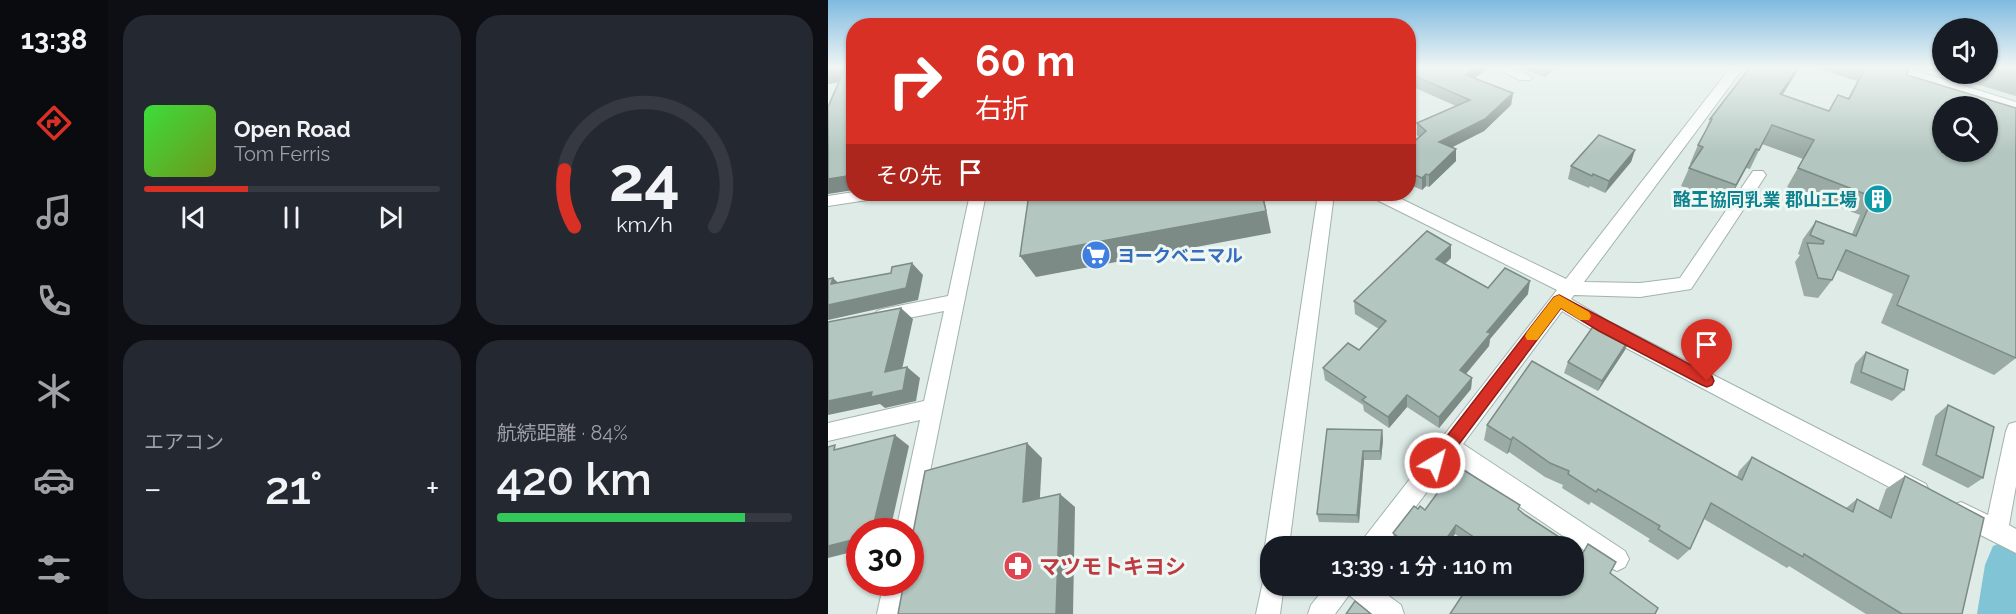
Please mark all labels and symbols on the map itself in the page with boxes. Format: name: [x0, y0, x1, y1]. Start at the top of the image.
building icon: 酪王協同乳業 郡山工場: [1862, 183, 1894, 215]
place label: 酪王協同乳業 郡山工場: [1673, 189, 1857, 210]
supermarket icon: ヨークベニマル: [1080, 239, 1112, 271]
place label: ヨークベニマル: [1117, 245, 1243, 266]
pin: [1681, 319, 1732, 381]
position arrow: [1403, 431, 1467, 495]
speed limit sign: 30: [846, 518, 924, 596]
pharmacy icon: マツモトキヨシ: [1002, 550, 1034, 582]
place label: マツモトキヨシ: [1039, 554, 1186, 579]

